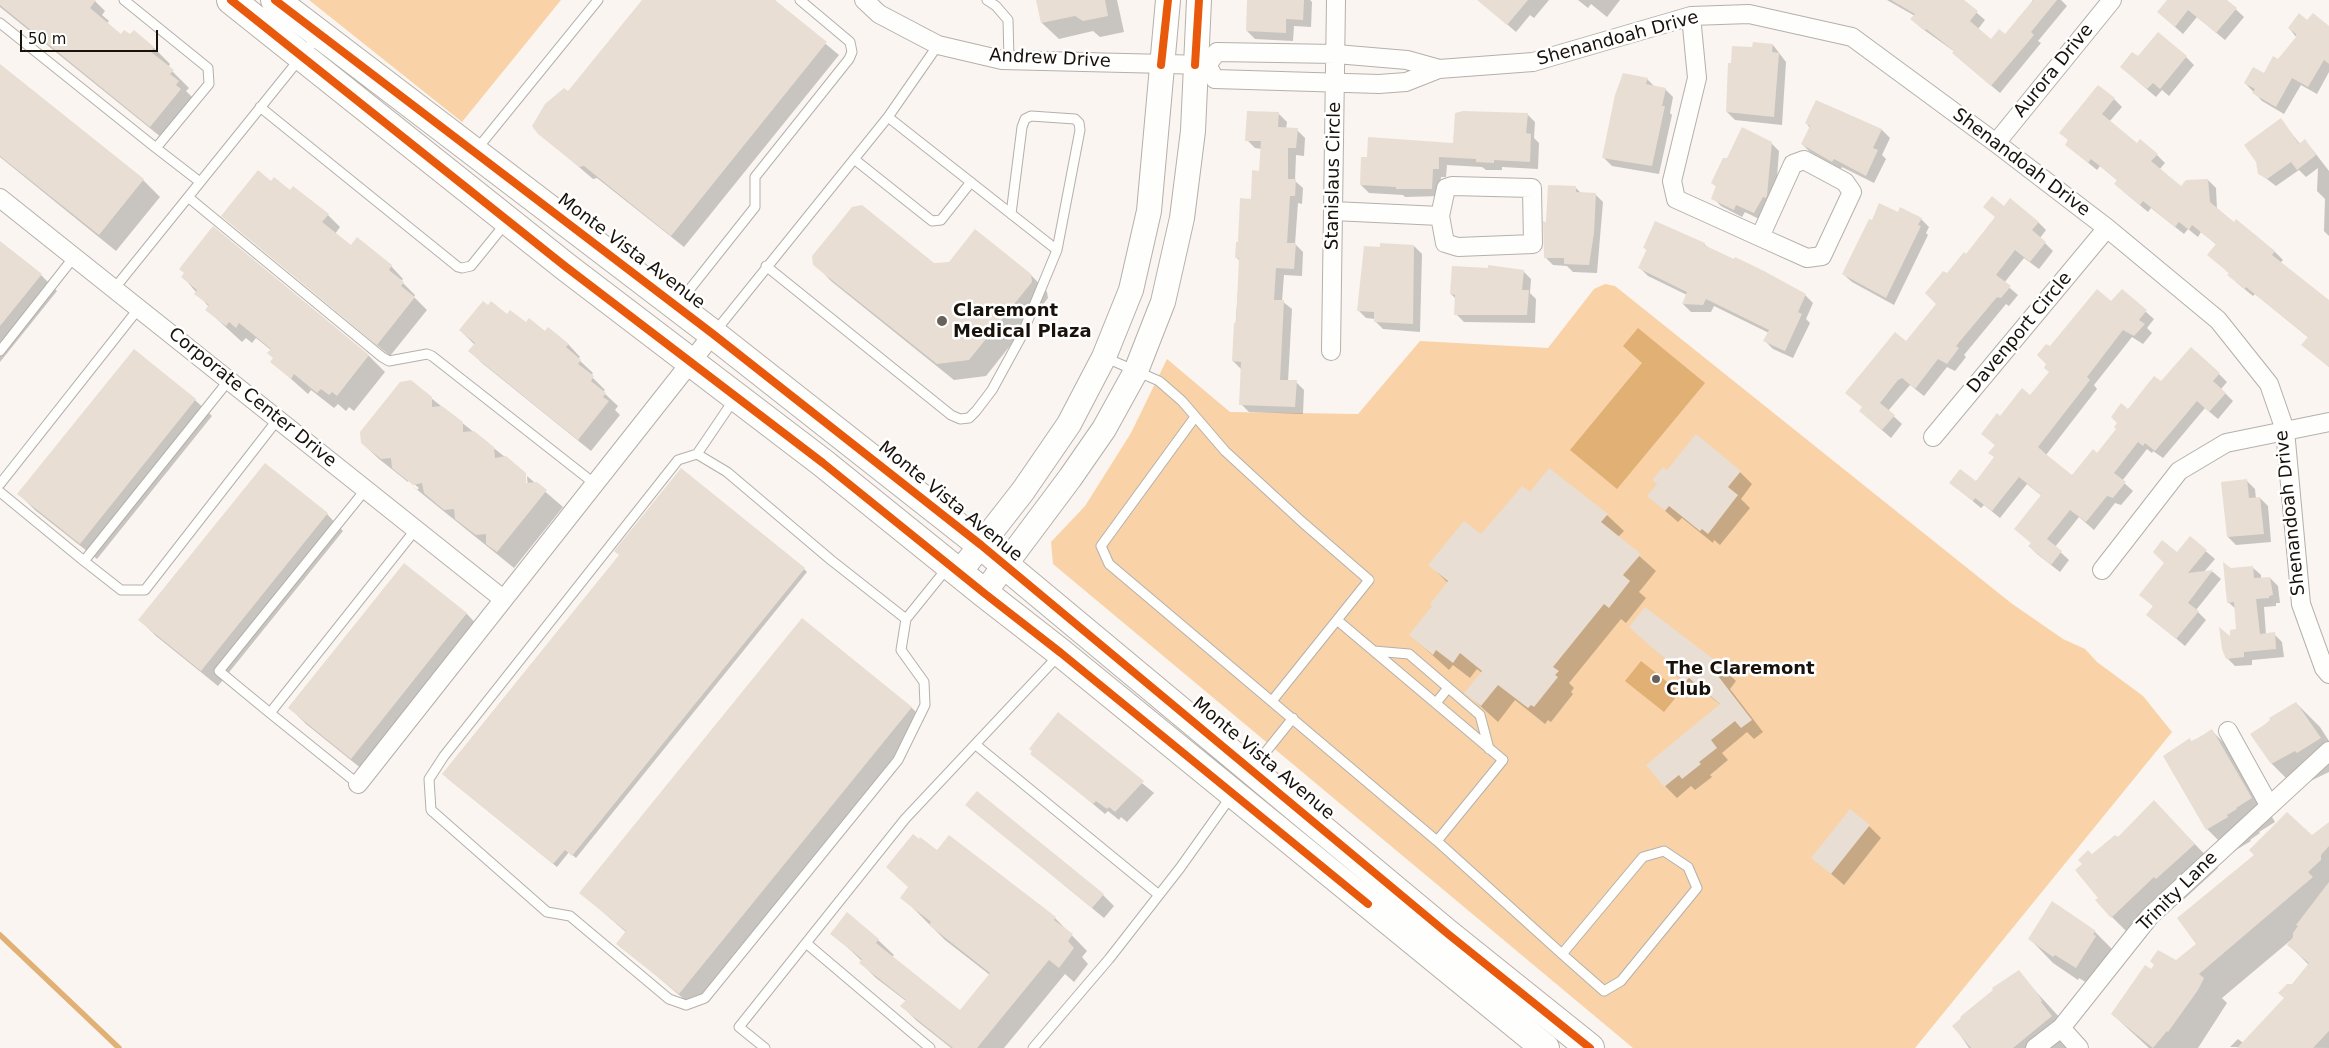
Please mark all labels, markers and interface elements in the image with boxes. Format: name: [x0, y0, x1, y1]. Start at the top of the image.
street label: Shenandoah Drive: [1535, 7, 1701, 71]
scale bar: [22, 20, 160, 52]
street label: Aurora Drive: [2010, 20, 2098, 122]
text: 50 m: [28, 30, 66, 48]
street label: Andrew Drive: [989, 45, 1111, 73]
street label: Stanislaus Circle: [1322, 102, 1346, 250]
street label: Shenandoah Drive: [1948, 104, 2094, 222]
street label: Monte Vista Avenue: [553, 190, 709, 314]
street label: Davenport Circle: [1963, 268, 2077, 398]
place label: Claremont Medical Plaza: [953, 300, 1092, 342]
marker: Claremont Medical Plaza: [935, 314, 949, 328]
street label: Corporate Center Drive: [164, 324, 340, 472]
street label: Shenandoah Drive: [2272, 429, 2310, 597]
street label: Monte Vista Avenue: [874, 437, 1026, 567]
place label: The Claremont Club: [1666, 658, 1815, 701]
marker: The Claremont Club: [1650, 673, 1662, 685]
street label: Monte Vista Avenue: [1188, 693, 1338, 825]
street label: Trinity Lane: [2134, 848, 2222, 936]

